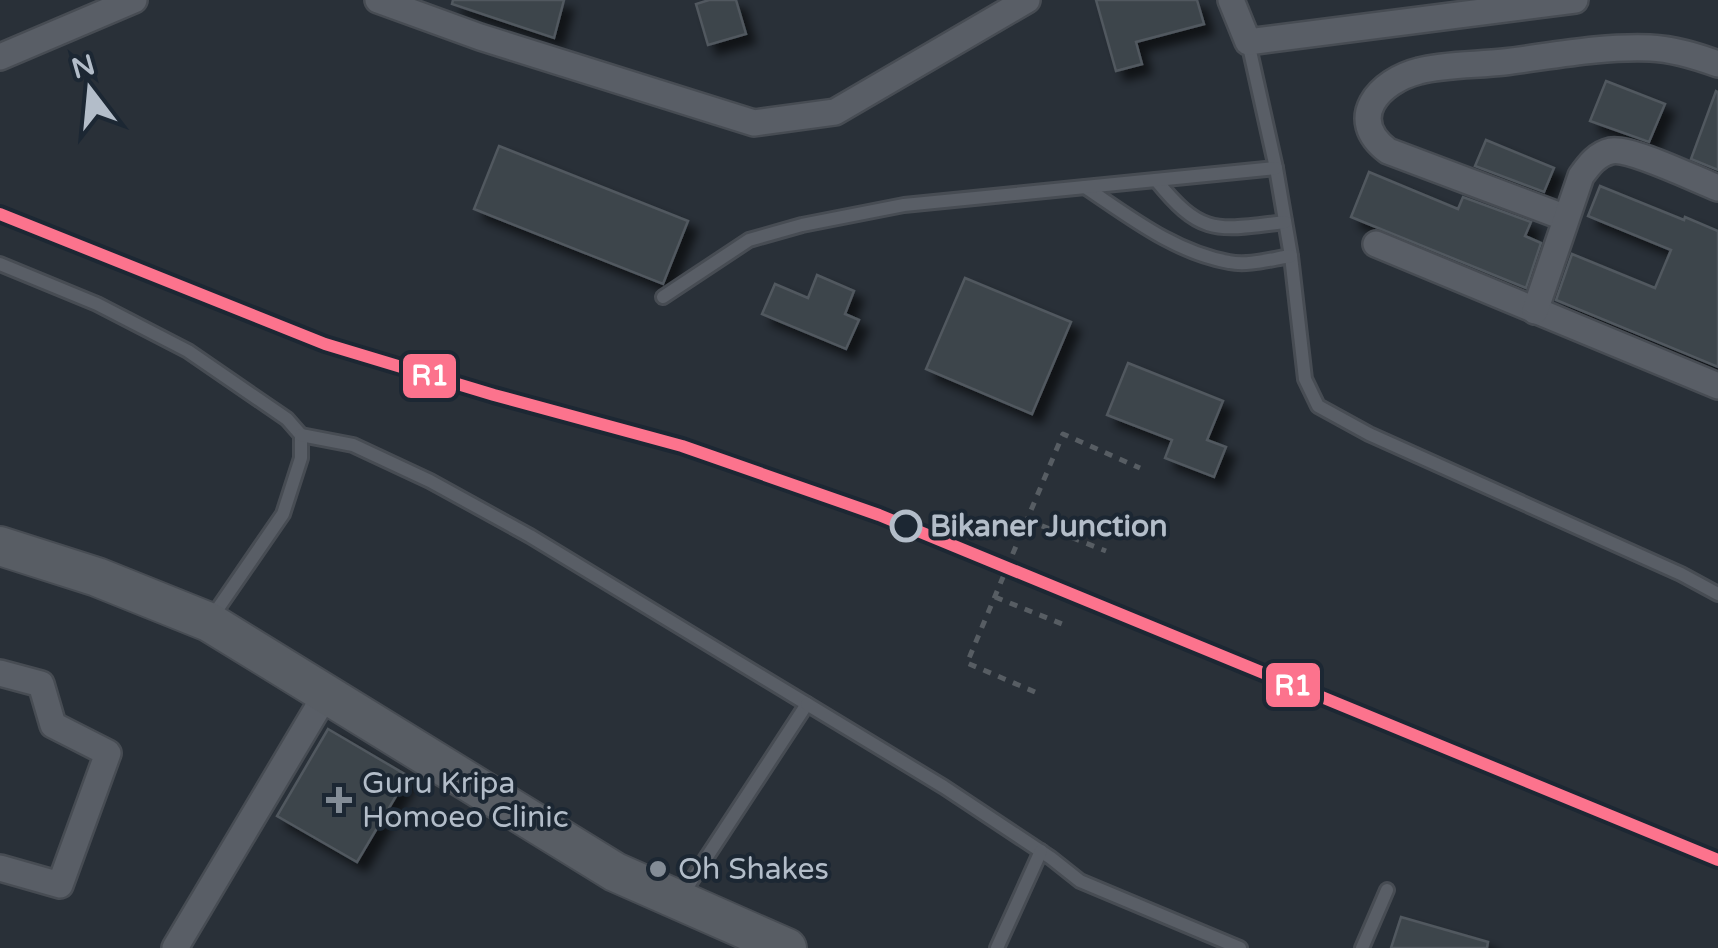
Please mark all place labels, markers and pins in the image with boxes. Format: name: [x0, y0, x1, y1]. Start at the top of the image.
place label: Bikaner Junction: [930, 508, 1167, 545]
marker: Bikaner Junction: [891, 511, 921, 541]
place label: Guru Kripa Homoeo Clinic: [362, 765, 569, 836]
marker: Guru Kripa Homoeo Clinic: [326, 787, 352, 813]
place label: Oh Shakes: [678, 851, 829, 888]
marker: Oh Shakes: [647, 858, 669, 880]

